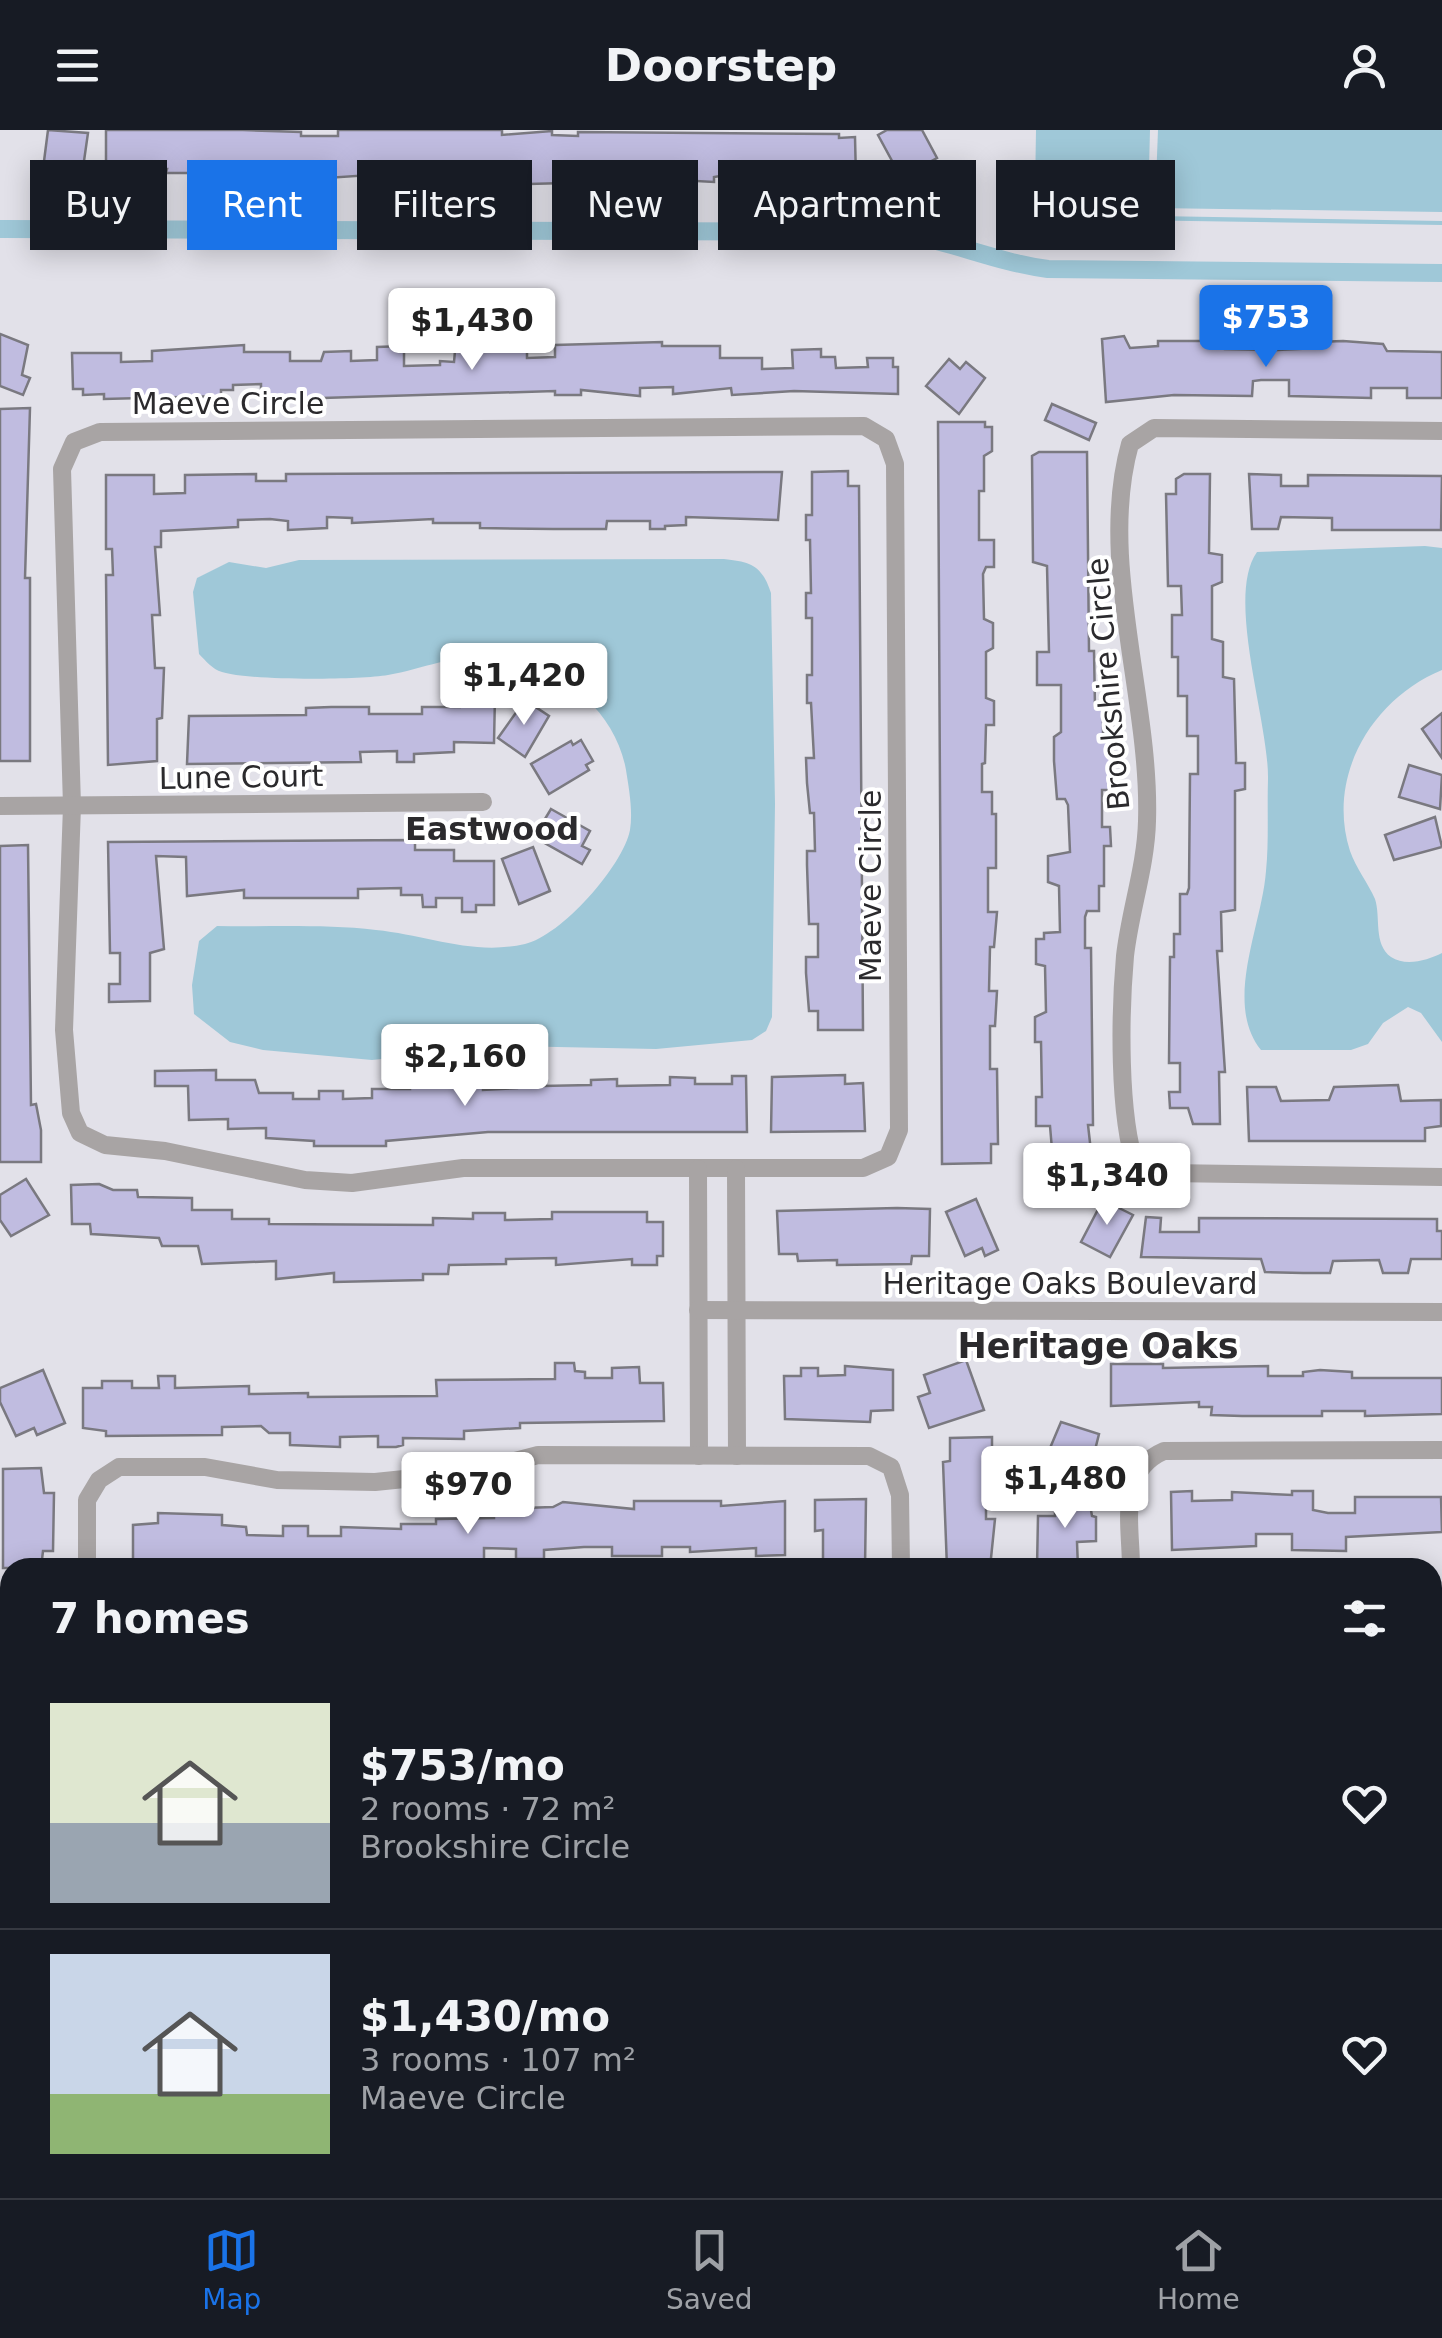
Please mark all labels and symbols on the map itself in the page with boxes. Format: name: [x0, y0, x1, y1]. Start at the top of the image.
pin: $753: [1207, 285, 1325, 370]
pin: $1,430: [391, 288, 553, 373]
street label: Maeve Circle: [132, 386, 324, 421]
street label: Brookshire Circle: [1080, 556, 1136, 812]
pin: $1,420: [443, 643, 605, 728]
street label: Lune Court: [158, 758, 324, 796]
street label: Maeve Circle: [853, 790, 888, 982]
district label: Eastwood: [405, 810, 579, 848]
pin: $2,160: [384, 1024, 546, 1109]
pin: $1,340: [1026, 1143, 1188, 1228]
street label: Heritage Oaks Boulevard: [882, 1266, 1258, 1301]
district label: Heritage Oaks: [957, 1326, 1239, 1366]
pin: $1,480: [984, 1446, 1146, 1531]
pin: $970: [409, 1452, 527, 1537]

